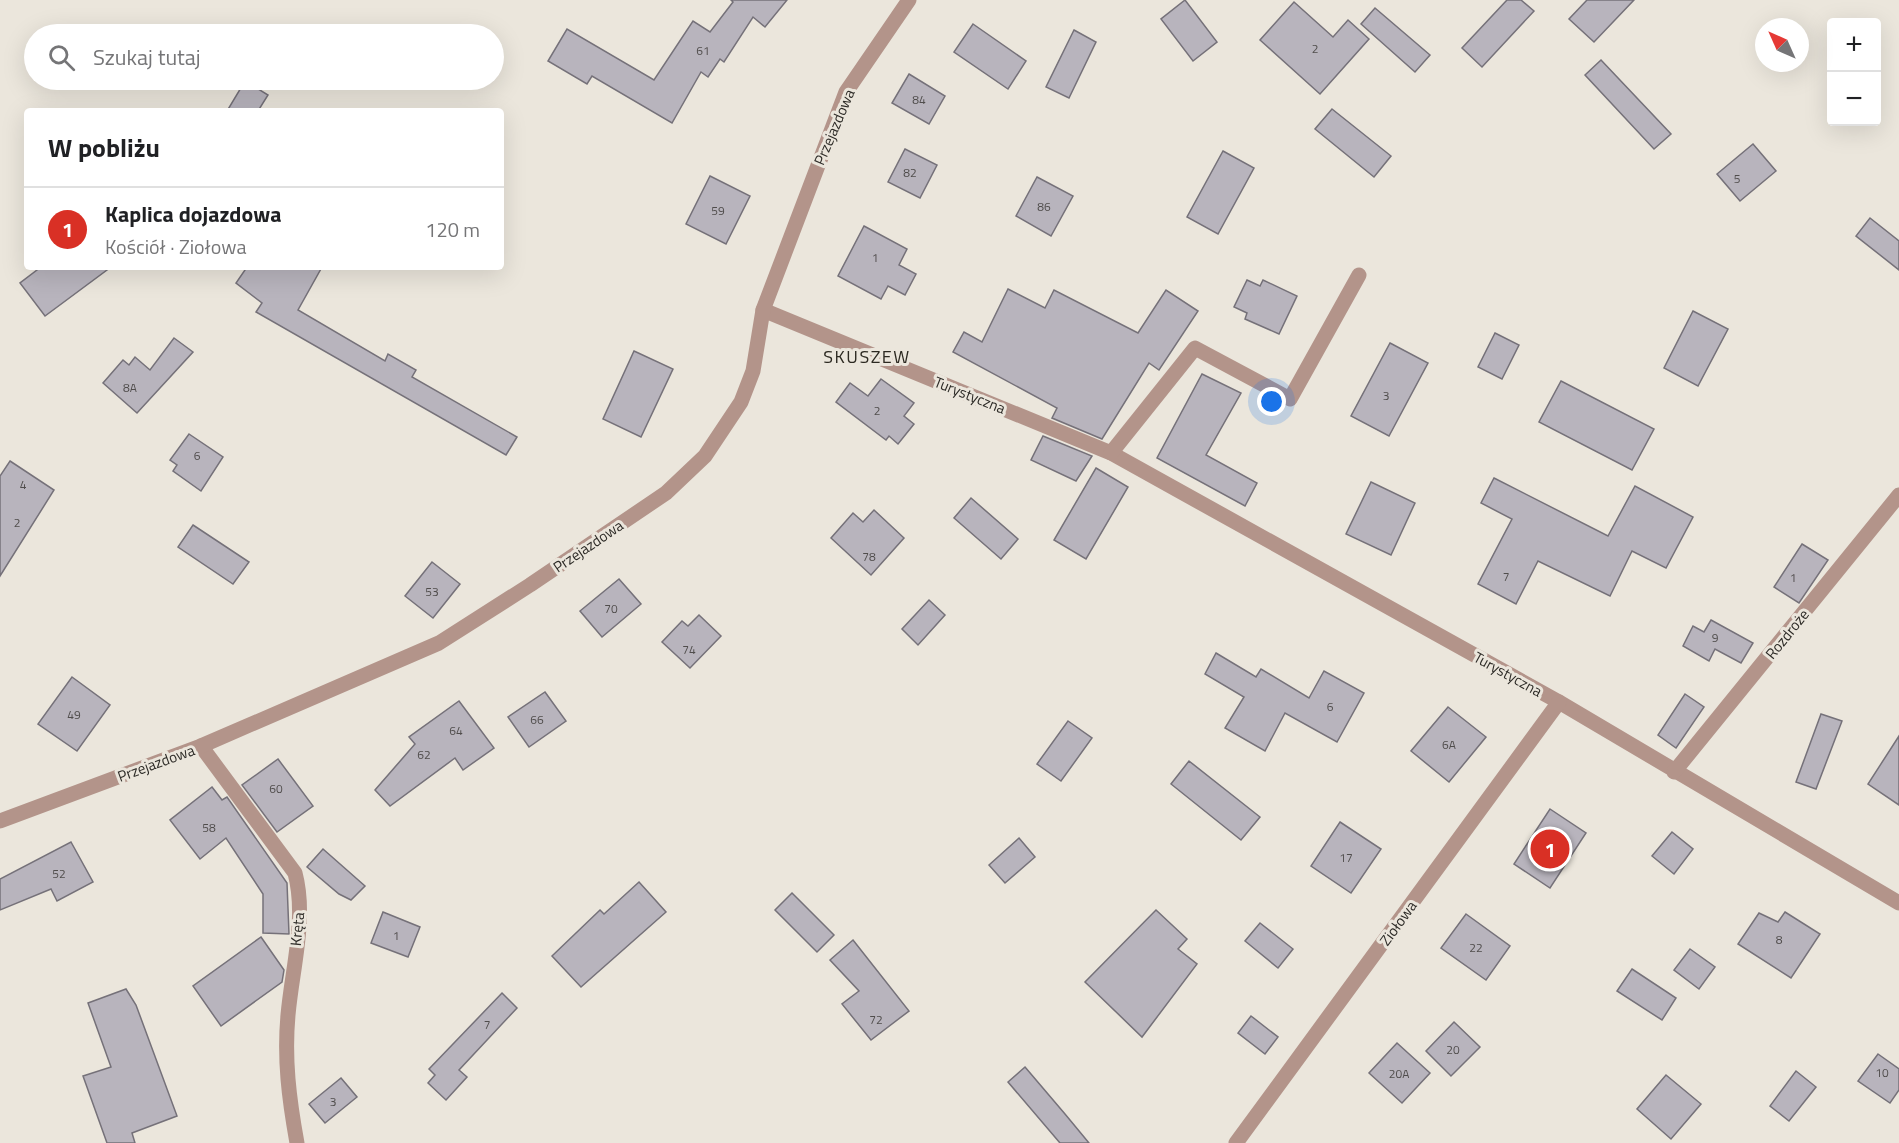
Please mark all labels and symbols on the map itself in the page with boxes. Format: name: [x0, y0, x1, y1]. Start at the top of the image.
north arrow: [1755, 18, 1809, 72]
house number: 2: [1312, 39, 1318, 58]
house number: 61: [696, 41, 710, 60]
street label: Przejazdowa: [808, 85, 861, 169]
house number: 84: [912, 90, 926, 109]
house number: 82: [903, 163, 917, 182]
house number: 5: [1734, 169, 1741, 188]
house number: 86: [1037, 197, 1051, 216]
house number: 59: [711, 201, 725, 220]
house number: 1: [872, 248, 878, 267]
district label: SKUSZEW: [823, 343, 911, 370]
street label: Turystyczna: [931, 370, 1010, 420]
house number: 8A: [123, 378, 137, 397]
house number: 3: [1383, 386, 1389, 405]
your location: [1257, 387, 1286, 416]
house number: 2: [874, 401, 880, 420]
house number: 6: [194, 446, 201, 465]
house number: 4: [20, 475, 27, 494]
house number: 2: [14, 513, 20, 532]
street label: Przejazdowa: [548, 514, 628, 578]
house number: 78: [862, 547, 876, 566]
house number: 7: [1503, 567, 1509, 586]
house number: 1: [1790, 568, 1796, 587]
house number: 53: [425, 582, 439, 601]
house number: 70: [604, 599, 618, 618]
street label: Rozdroże: [1760, 604, 1814, 664]
house number: 9: [1712, 628, 1719, 647]
house number: 74: [682, 640, 696, 659]
street label: Turystyczna: [1470, 646, 1547, 703]
house number: 6: [1327, 697, 1334, 716]
house number: 49: [67, 705, 81, 724]
house number: 66: [530, 710, 544, 729]
house number: 64: [449, 721, 463, 740]
house number: 6A: [1442, 735, 1456, 754]
street label: Przejazdowa: [114, 738, 198, 788]
house number: 62: [417, 745, 431, 764]
house number: 60: [269, 779, 283, 798]
house number: 58: [202, 818, 216, 837]
pin: 1: [1530, 826, 1570, 872]
house number: 17: [1339, 848, 1353, 867]
house number: 52: [52, 864, 66, 883]
street label: Ziołowa: [1374, 895, 1422, 950]
street label: Kręta: [284, 910, 310, 947]
house number: 1: [393, 926, 399, 945]
house number: 8: [1776, 930, 1783, 949]
house number: 22: [1469, 938, 1483, 957]
house number: 72: [869, 1010, 883, 1029]
house number: 7: [484, 1015, 490, 1034]
house number: 20: [1446, 1040, 1460, 1059]
house number: 10: [1875, 1063, 1889, 1082]
house number: 20A: [1389, 1064, 1409, 1083]
house number: 3: [330, 1092, 336, 1111]

